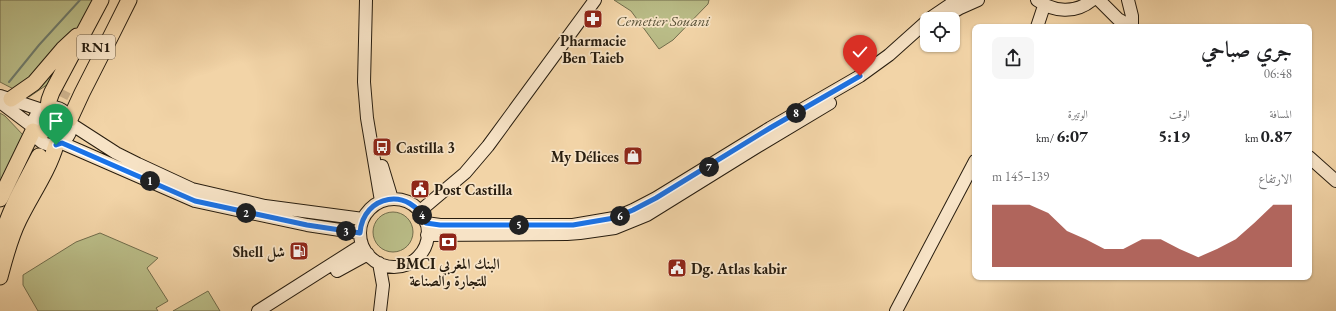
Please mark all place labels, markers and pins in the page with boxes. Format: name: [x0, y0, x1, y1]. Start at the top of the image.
pharmacy icon: Pharmacie Ben Taieb: [582, 8, 604, 30]
place label: Pharmacie Ben Taieb: [560, 31, 626, 67]
pin: [843, 35, 877, 76]
pin: 8: [786, 103, 806, 123]
pin: [39, 104, 73, 145]
bus stop icon: Castilla 3: [371, 136, 393, 158]
place label: Castilla 3: [396, 138, 455, 157]
shop icon: My Délices: [622, 145, 644, 167]
place label: My Délices: [551, 147, 619, 166]
pin: 7: [699, 157, 719, 177]
pin: 1: [140, 171, 160, 191]
public building icon: Post Castilla: [409, 178, 431, 200]
place label: Post Castilla: [434, 180, 513, 199]
pin: 2: [236, 203, 256, 223]
pin: 4: [412, 205, 432, 225]
pin: 6: [610, 206, 630, 226]
pin: 5: [509, 215, 529, 235]
pin: 3: [336, 221, 356, 241]
bank icon: BMCI البنك المغربي للتجارة والصناعة: [437, 231, 459, 253]
fuel station icon: Shell شل: [288, 240, 310, 262]
place label: Shell شل: [233, 242, 285, 263]
place label: BMCI البنك المغربي للتجارة والصناعة: [396, 254, 500, 290]
public building icon: Dg. Atlas kabir: [666, 257, 688, 279]
place label: Dg. Atlas kabir: [691, 259, 788, 278]

